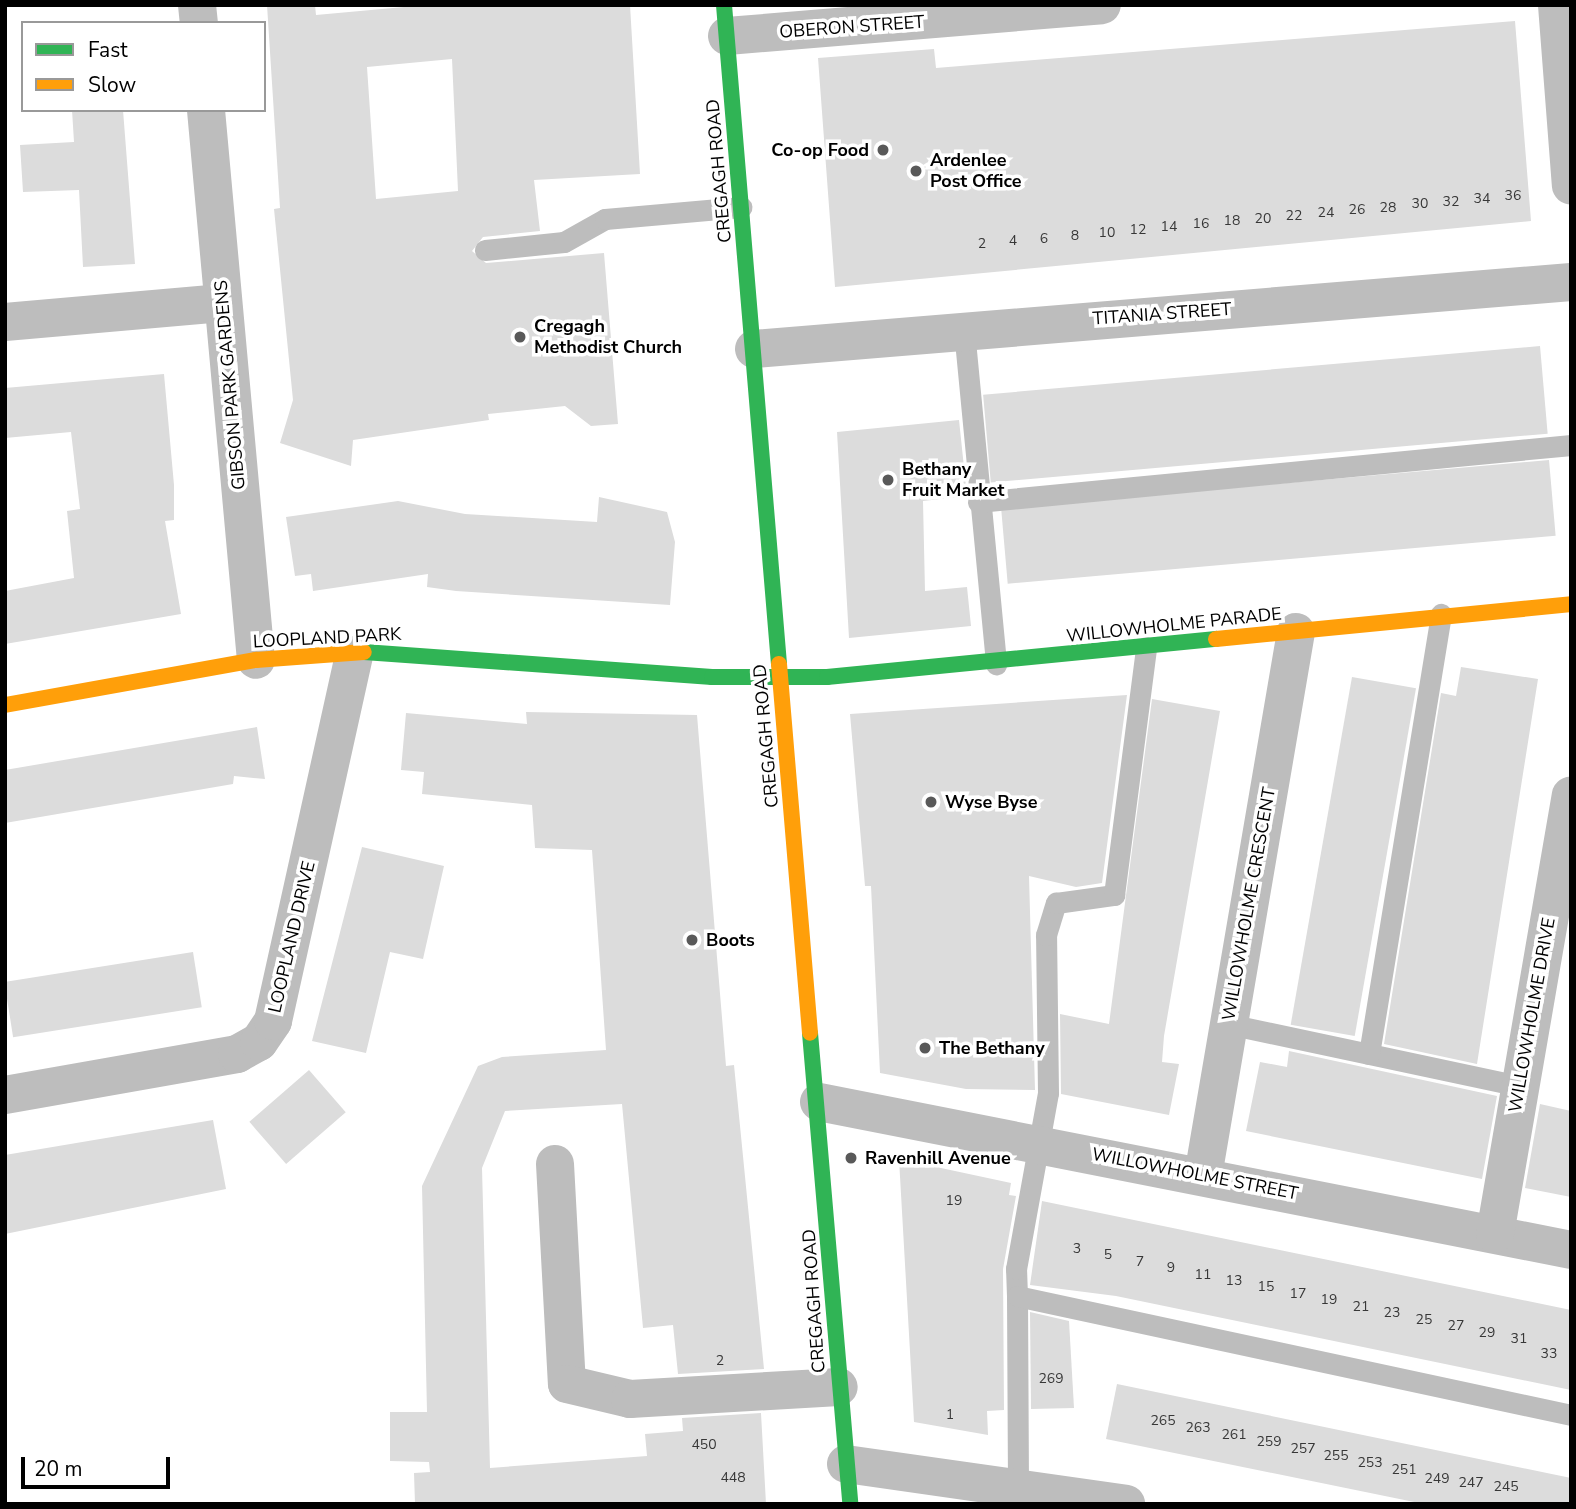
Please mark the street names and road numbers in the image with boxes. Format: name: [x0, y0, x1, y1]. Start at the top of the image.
street label: OBERON STREET: [779, 11, 925, 43]
street label: CREGAGH ROAD: [702, 98, 736, 244]
street label: GIBSON PARK GARDENS: [210, 279, 250, 491]
street label: TITANIA STREET: [1092, 298, 1232, 330]
street label: WILLOWHOLME PARADE: [1065, 603, 1283, 647]
street label: LOOPLAND PARK: [252, 623, 402, 653]
street label: CREGAGH ROAD: [749, 663, 783, 809]
street label: WILLOWHOLME CRESCENT: [1218, 786, 1280, 1022]
street label: LOOPLAND DRIVE: [264, 859, 320, 1015]
street label: WILLOWHOLME DRIVE: [1504, 916, 1560, 1114]
street label: WILLOWHOLME STREET: [1090, 1143, 1300, 1205]
street label: CREGAGH ROAD: [798, 1228, 830, 1374]

